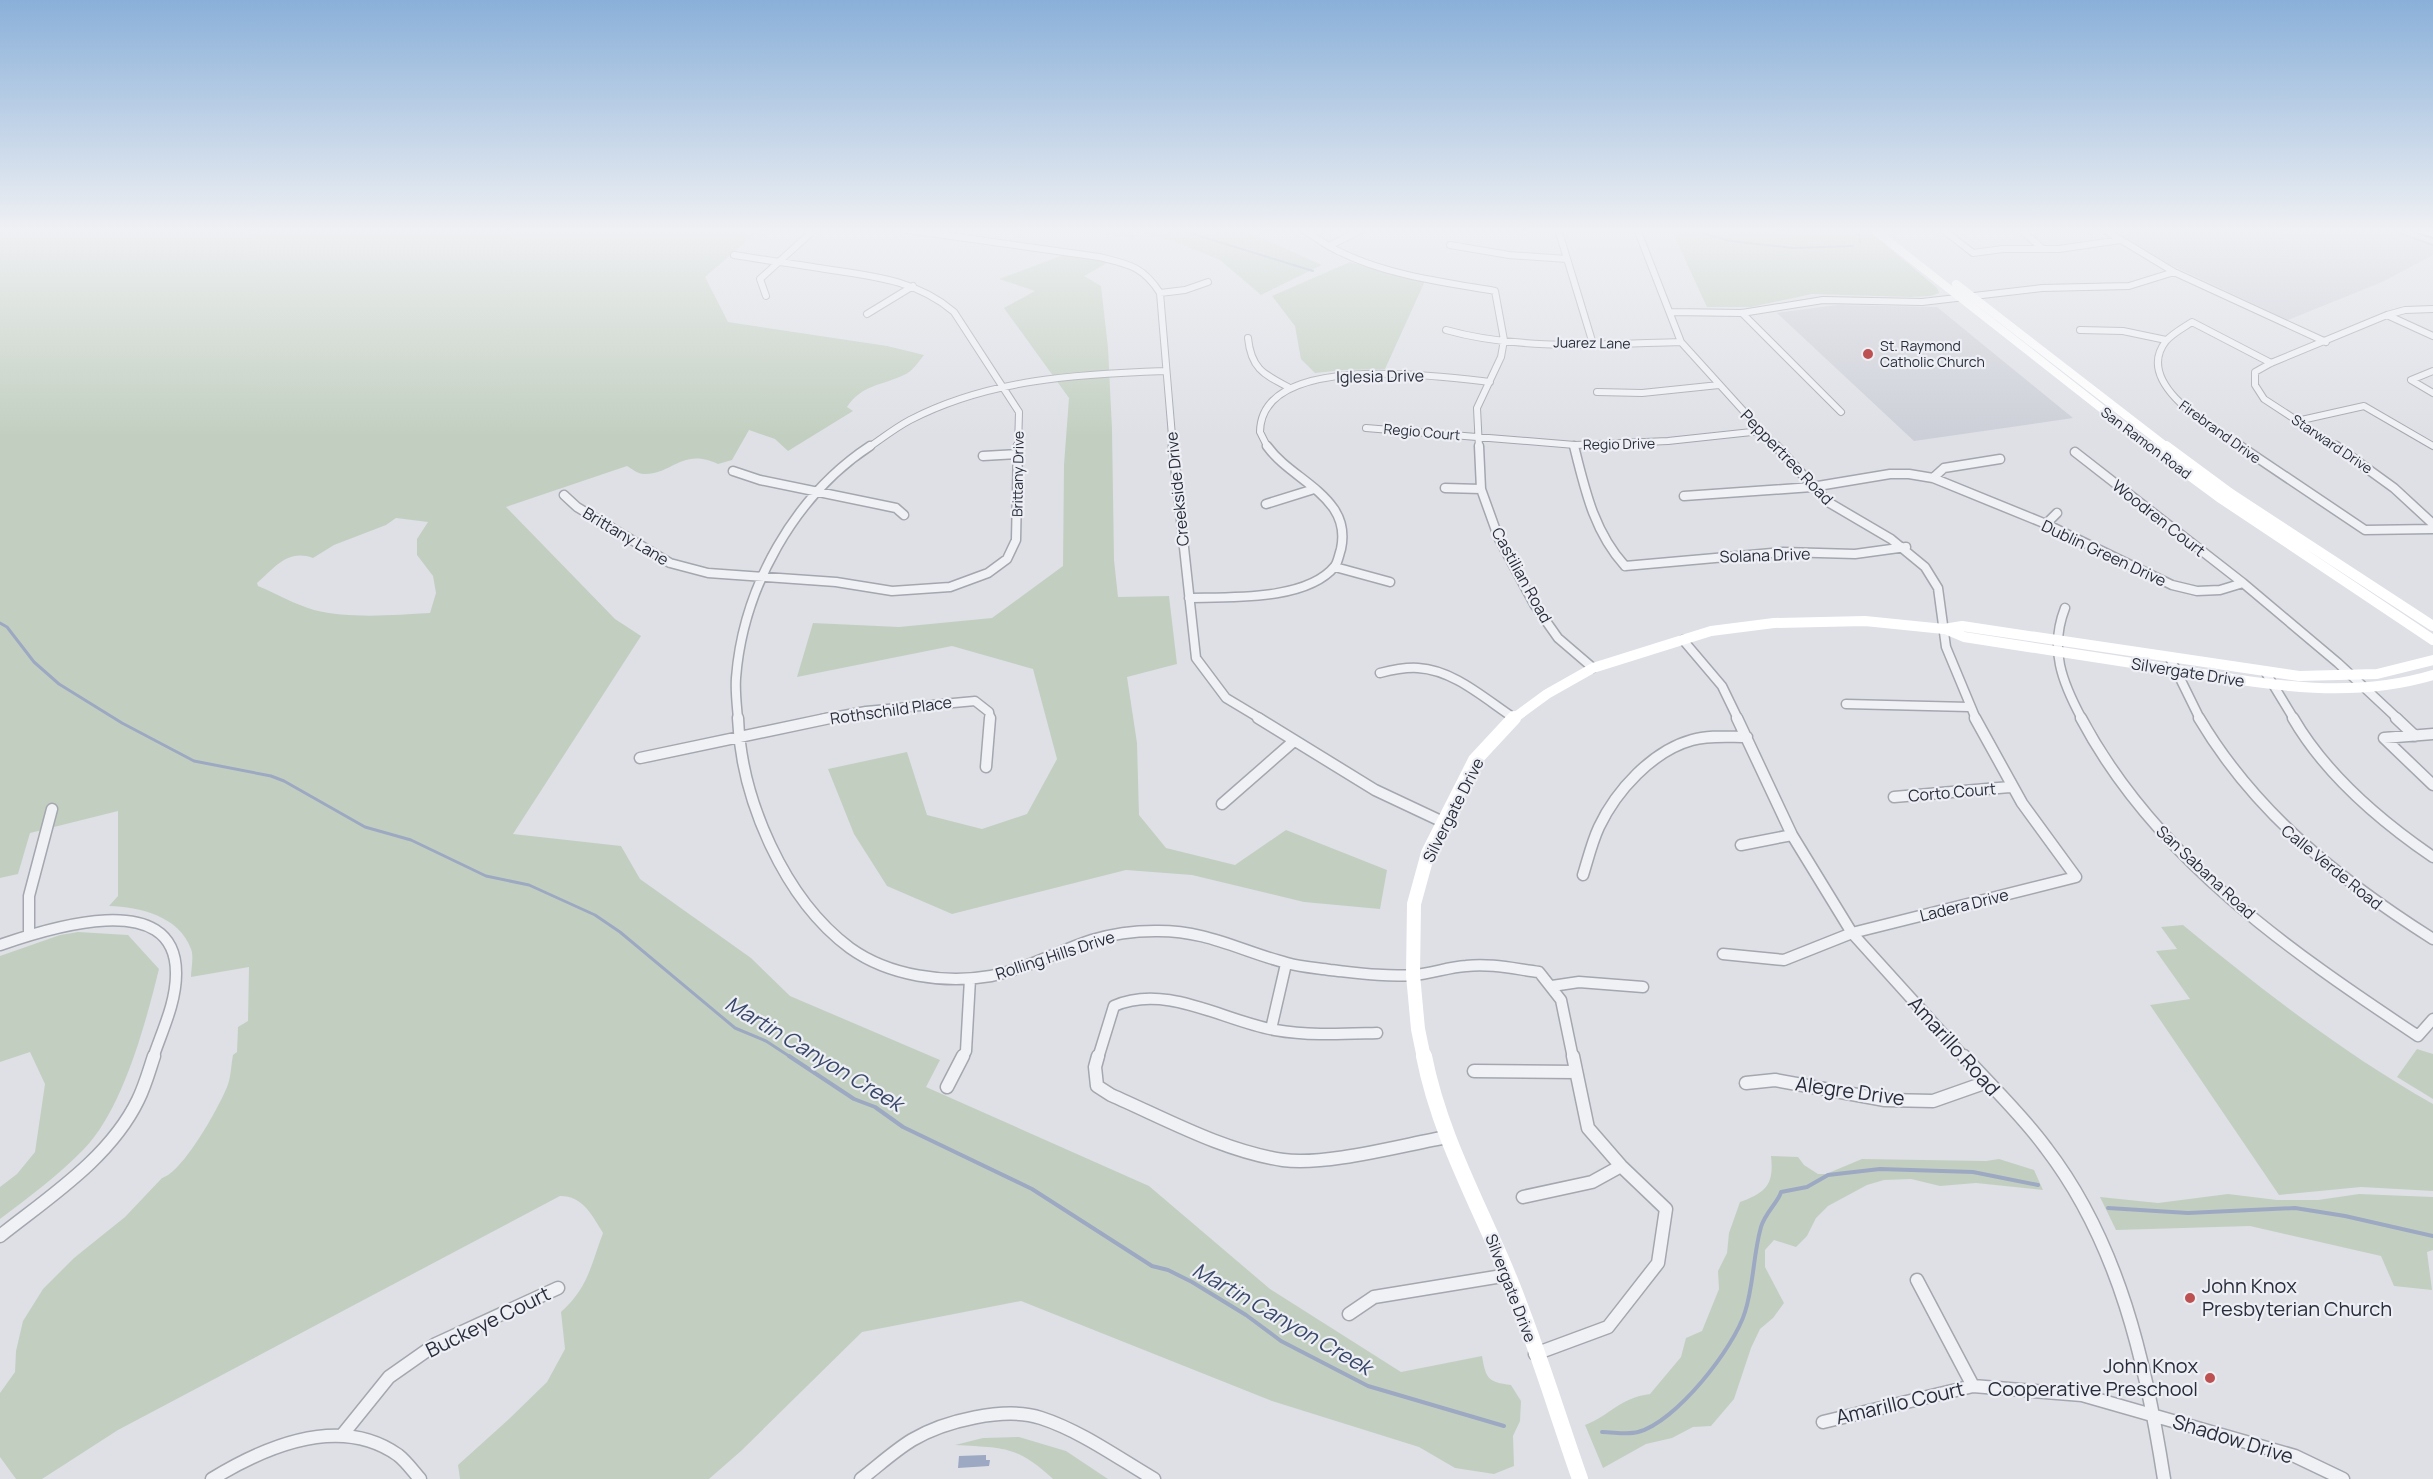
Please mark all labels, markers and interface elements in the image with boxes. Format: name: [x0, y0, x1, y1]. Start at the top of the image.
street label: Juarez Lane: [1553, 332, 1631, 353]
place label: St. Raymond Catholic Church: [1880, 336, 1985, 371]
marker: St. Raymond Catholic Church: [1861, 347, 1875, 361]
street label: Iglesia Drive: [1336, 364, 1424, 388]
street label: Firebrand Drive: [2176, 396, 2265, 468]
street label: San Ramon Road: [2097, 402, 2195, 483]
street label: Peppertree Road: [1736, 405, 1838, 509]
street label: Starward Drive: [2288, 409, 2377, 478]
street label: Regio Court: [1383, 419, 1462, 444]
street label: Brittany Drive: [1007, 431, 1028, 517]
street label: Creekside Drive: [1160, 431, 1194, 547]
street label: Regio Drive: [1583, 433, 1655, 454]
street label: Woodren Court: [2108, 475, 2210, 561]
street label: Brittany Lane: [579, 502, 673, 570]
street label: Dublin Green Drive: [2038, 514, 2170, 592]
street label: Castilian Road: [1487, 523, 1557, 627]
street label: Solana Drive: [1719, 542, 1811, 568]
street label: Silvergate Drive: [2130, 652, 2246, 692]
street label: Rothschild Place: [829, 691, 953, 729]
street label: Silvergate Drive: [1417, 754, 1489, 866]
street label: Corto Court: [1907, 777, 1997, 807]
street label: Calle Verde Road: [2277, 819, 2387, 915]
street label: San Sabana Road: [2152, 820, 2260, 924]
street label: Ladera Drive: [1917, 883, 2011, 927]
street label: Rolling Hills Drive: [993, 925, 1117, 985]
water label: Martin Canyon Creek: [720, 989, 911, 1119]
street label: Amarillo Road: [1902, 990, 2006, 1101]
street label: Alegre Drive: [1794, 1069, 1907, 1112]
street label: Silvergate Drive: [1480, 1231, 1542, 1345]
water label: Martin Canyon Creek: [1188, 1255, 1380, 1382]
place label: John Knox Presbyterian Church: [2202, 1272, 2392, 1322]
street label: Buckeye Court: [421, 1280, 555, 1363]
marker: John Knox Presbyterian Church: [2183, 1291, 2197, 1305]
place label: John Knox Cooperative Preschool: [1988, 1352, 2198, 1402]
marker: John Knox Cooperative Preschool: [2203, 1371, 2217, 1385]
street label: Amarillo Court: [1833, 1375, 1967, 1430]
street label: Shadow Drive: [2170, 1407, 2297, 1470]

